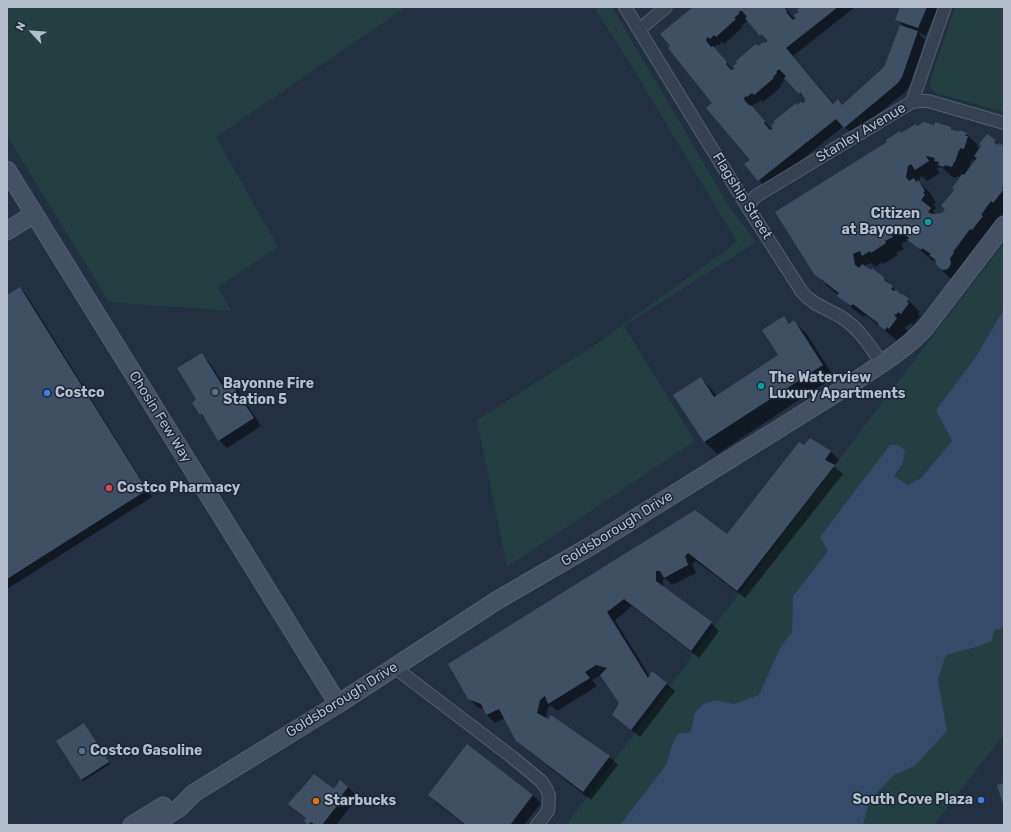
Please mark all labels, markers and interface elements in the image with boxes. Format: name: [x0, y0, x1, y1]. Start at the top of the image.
north arrow: [12, 12, 52, 52]
text: N: [13, 20, 28, 33]
street label: Stanley Avenue: [813, 100, 909, 166]
street label: Flagship Street: [709, 150, 775, 242]
place label: Citizen at Bayonne: [841, 206, 920, 238]
marker: Citizen at Bayonne: [923, 217, 933, 227]
street label: Chosin Few Way: [125, 368, 195, 466]
place label: The Waterview Luxury Apartments: [769, 370, 905, 402]
place label: Bayonne Fire Station 5: [223, 376, 314, 408]
marker: The Waterview Luxury Apartments: [756, 381, 766, 391]
place label: Costco: [55, 385, 104, 401]
marker: Bayonne Fire Station 5: [210, 387, 220, 397]
marker: Costco: [42, 388, 52, 398]
place label: Costco Pharmacy: [117, 480, 240, 496]
marker: Costco Pharmacy: [104, 483, 114, 493]
street label: Goldsborough Drive: [558, 488, 676, 570]
street label: Goldsborough Drive: [283, 659, 401, 741]
place label: Costco Gasoline: [90, 743, 202, 759]
marker: Costco Gasoline: [77, 746, 87, 756]
place label: South Cove Plaza: [852, 792, 973, 808]
place label: Starbucks: [324, 793, 396, 809]
marker: South Cove Plaza: [976, 795, 986, 805]
marker: Starbucks: [311, 796, 321, 806]

